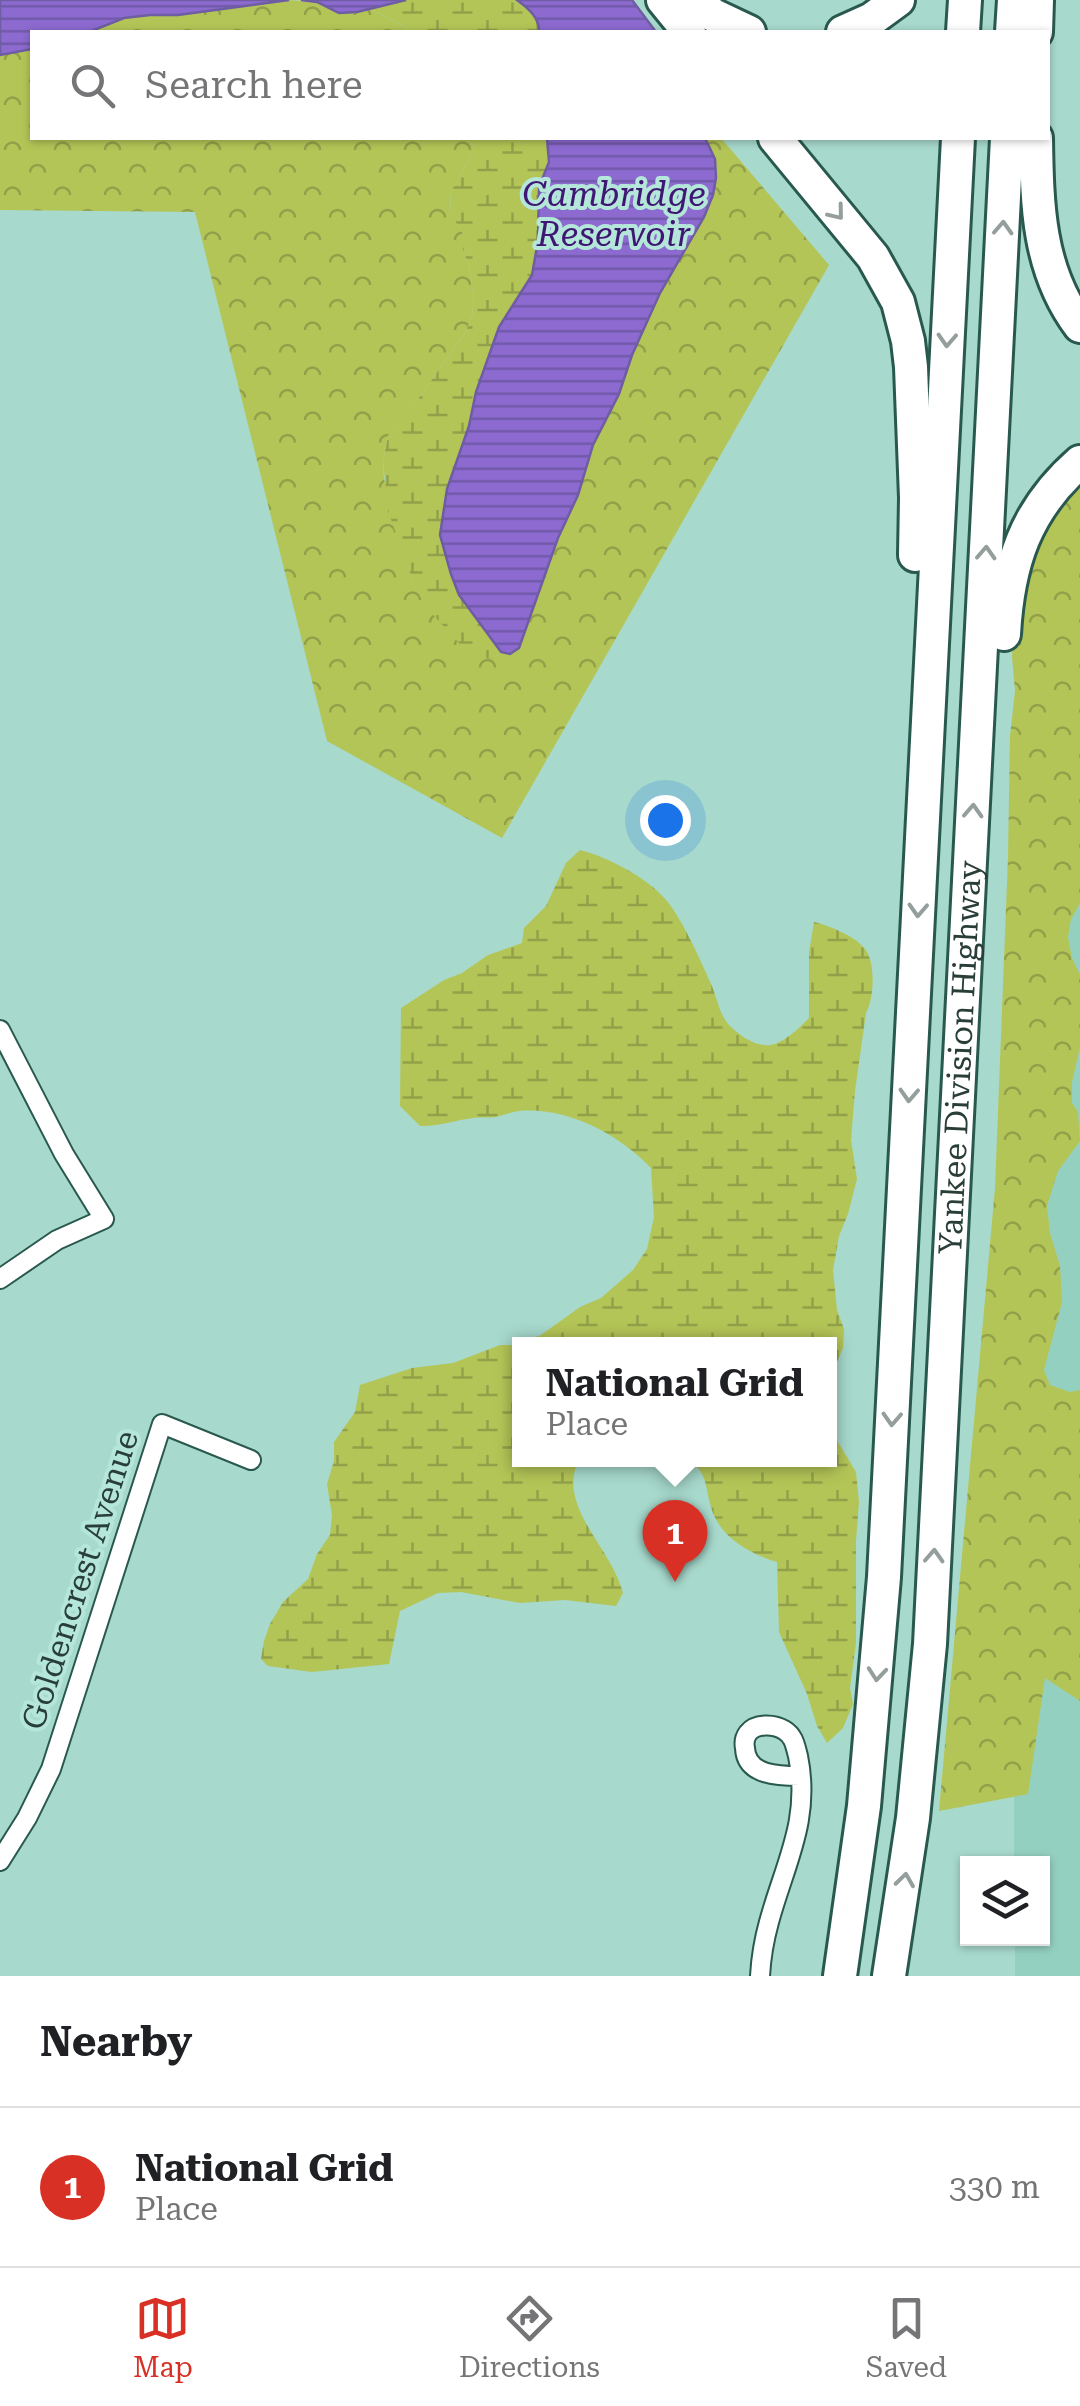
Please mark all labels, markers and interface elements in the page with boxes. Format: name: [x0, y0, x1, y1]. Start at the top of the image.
search box: [30, 30, 1050, 140]
icon: search: [65, 58, 120, 113]
text: Search here: [145, 63, 363, 107]
water label: Cambridge Reservoir: [522, 174, 706, 255]
one-way arrow: [825, 202, 843, 220]
one-way arrow: [992, 219, 1013, 235]
one-way arrow: [937, 332, 958, 348]
one-way arrow: [975, 544, 996, 560]
your location: [640, 795, 691, 846]
one-way arrow: [962, 802, 983, 818]
street label: Yankee Division Highway: [931, 859, 989, 1255]
one-way arrow: [908, 902, 929, 918]
one-way arrow: [899, 1087, 920, 1103]
popup: [512, 1337, 837, 1467]
text: National Grid: [545, 1361, 804, 1405]
text: Place: [545, 1405, 628, 1443]
one-way arrow: [882, 1412, 903, 1428]
street label: Goldencrest Avenue: [14, 1426, 146, 1734]
pin: 1: [642, 1500, 708, 1582]
one-way arrow: [923, 1548, 944, 1564]
one-way arrow: [866, 1667, 888, 1683]
map controls: [960, 1856, 1050, 1946]
button: layers: [960, 1856, 1050, 1946]
one-way arrow: [893, 1871, 914, 1888]
text: Nearby: [40, 2017, 192, 2066]
text: National Grid: [135, 2146, 393, 2190]
text: 1: [64, 2168, 81, 2206]
text: 330 m: [949, 2168, 1040, 2206]
text: Place: [135, 2190, 218, 2228]
tab: Map: [133, 2291, 193, 2384]
tab: Directions: [459, 2291, 600, 2384]
tab: Saved: [866, 2291, 947, 2384]

